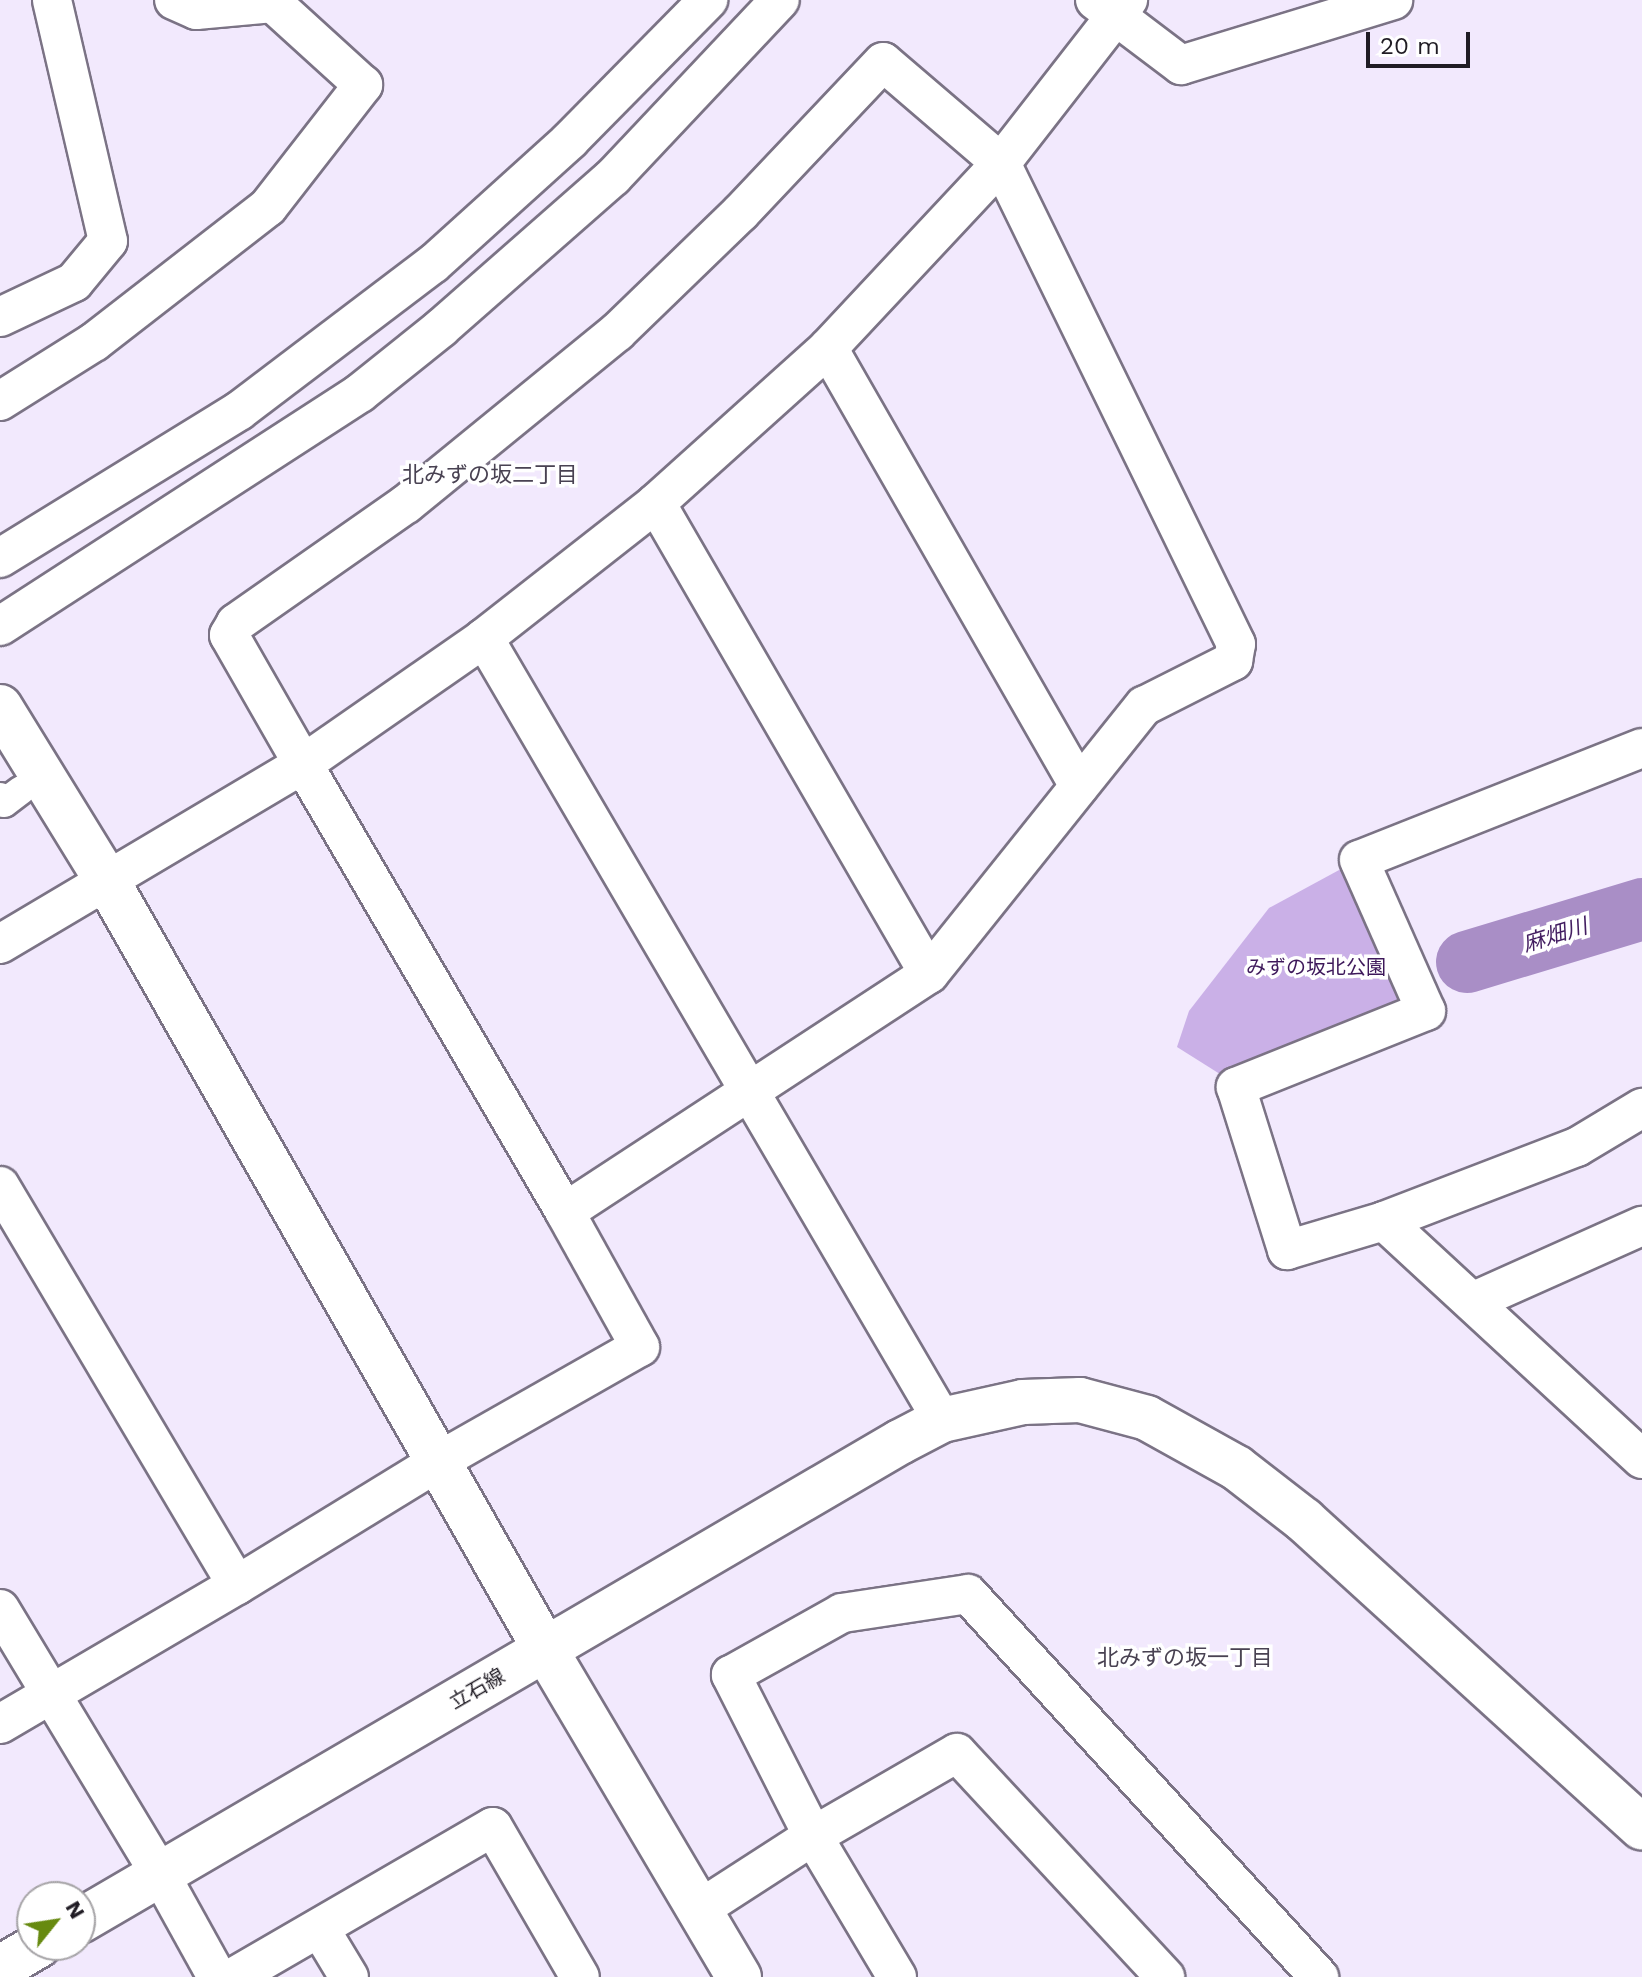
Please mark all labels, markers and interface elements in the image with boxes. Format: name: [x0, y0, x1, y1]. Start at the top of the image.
scale bar: [1370, 16, 1474, 66]
text: 20 m: [1380, 32, 1440, 60]
district label: 北みずの坂二丁目: [402, 462, 578, 488]
water label: 麻畑川: [1520, 913, 1590, 957]
park label: みずの坂北公園: [1246, 955, 1386, 979]
district label: 北みずの坂一丁目: [1097, 1645, 1273, 1671]
street label: 立石線: [445, 1664, 509, 1714]
north arrow: [16, 1881, 96, 1961]
text: N: [61, 1896, 90, 1923]

